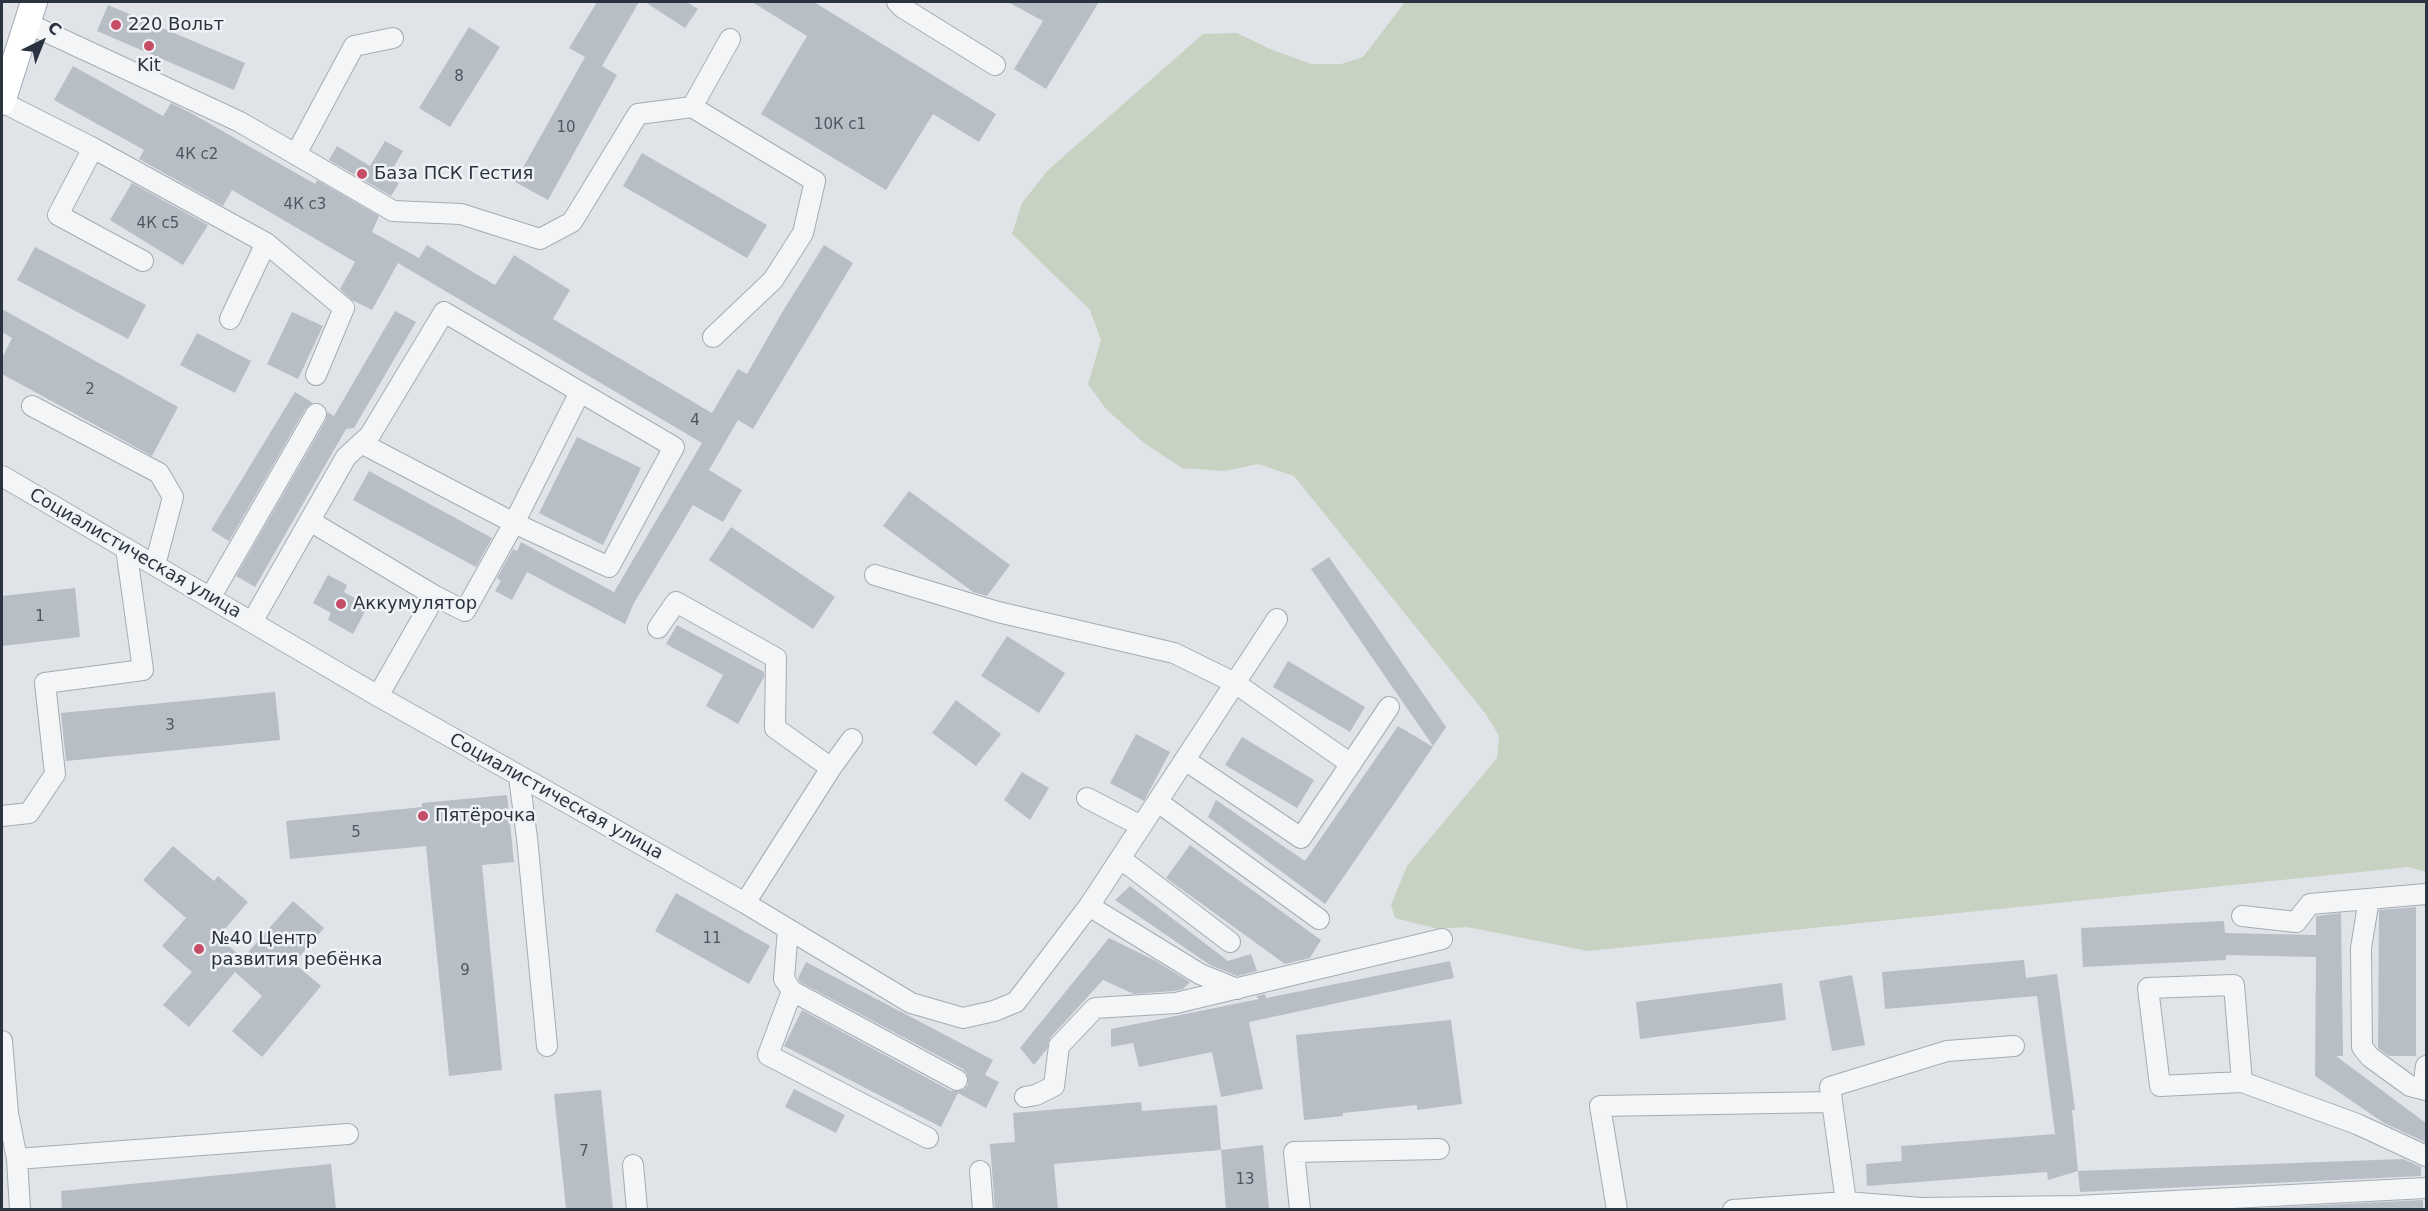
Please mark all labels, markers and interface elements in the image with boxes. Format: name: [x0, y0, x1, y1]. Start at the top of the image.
north arrow: [12, 12, 72, 72]
place label: 220 Вольт: [128, 14, 224, 36]
text: С: [44, 18, 65, 39]
marker: 220 Вольт: [109, 18, 123, 32]
marker: Kit: [142, 39, 156, 53]
place label: Kit: [137, 55, 161, 77]
house number: 8: [454, 68, 464, 86]
house number: 10К с1: [814, 116, 866, 134]
house number: 10: [556, 119, 576, 137]
house number: 4К с2: [176, 146, 218, 164]
place label: База ПСК Гестия: [374, 163, 533, 185]
marker: База ПСК Гестия: [355, 167, 369, 181]
house number: 4К с3: [284, 196, 326, 214]
house number: 4К с5: [137, 215, 179, 233]
house number: 2: [85, 381, 95, 399]
house number: 4: [690, 412, 700, 430]
street label: Социалистическая улица: [25, 484, 245, 624]
place label: Аккумулятор: [353, 593, 477, 615]
marker: Аккумулятор: [334, 597, 348, 611]
house number: 1: [35, 608, 45, 626]
house number: 3: [165, 717, 175, 735]
street label: Социалистическая улица: [445, 729, 667, 865]
place label: Пятёрочка: [435, 805, 536, 827]
marker: Пятёрочка: [416, 809, 430, 823]
house number: 5: [351, 824, 361, 842]
place label: №40 Центр развития ребёнка: [211, 928, 382, 970]
house number: 11: [702, 930, 722, 948]
marker: №40 Центр развития ребёнка: [192, 942, 206, 956]
house number: 9: [460, 962, 470, 980]
house number: 7: [579, 1143, 589, 1161]
house number: 13: [1235, 1171, 1255, 1189]

